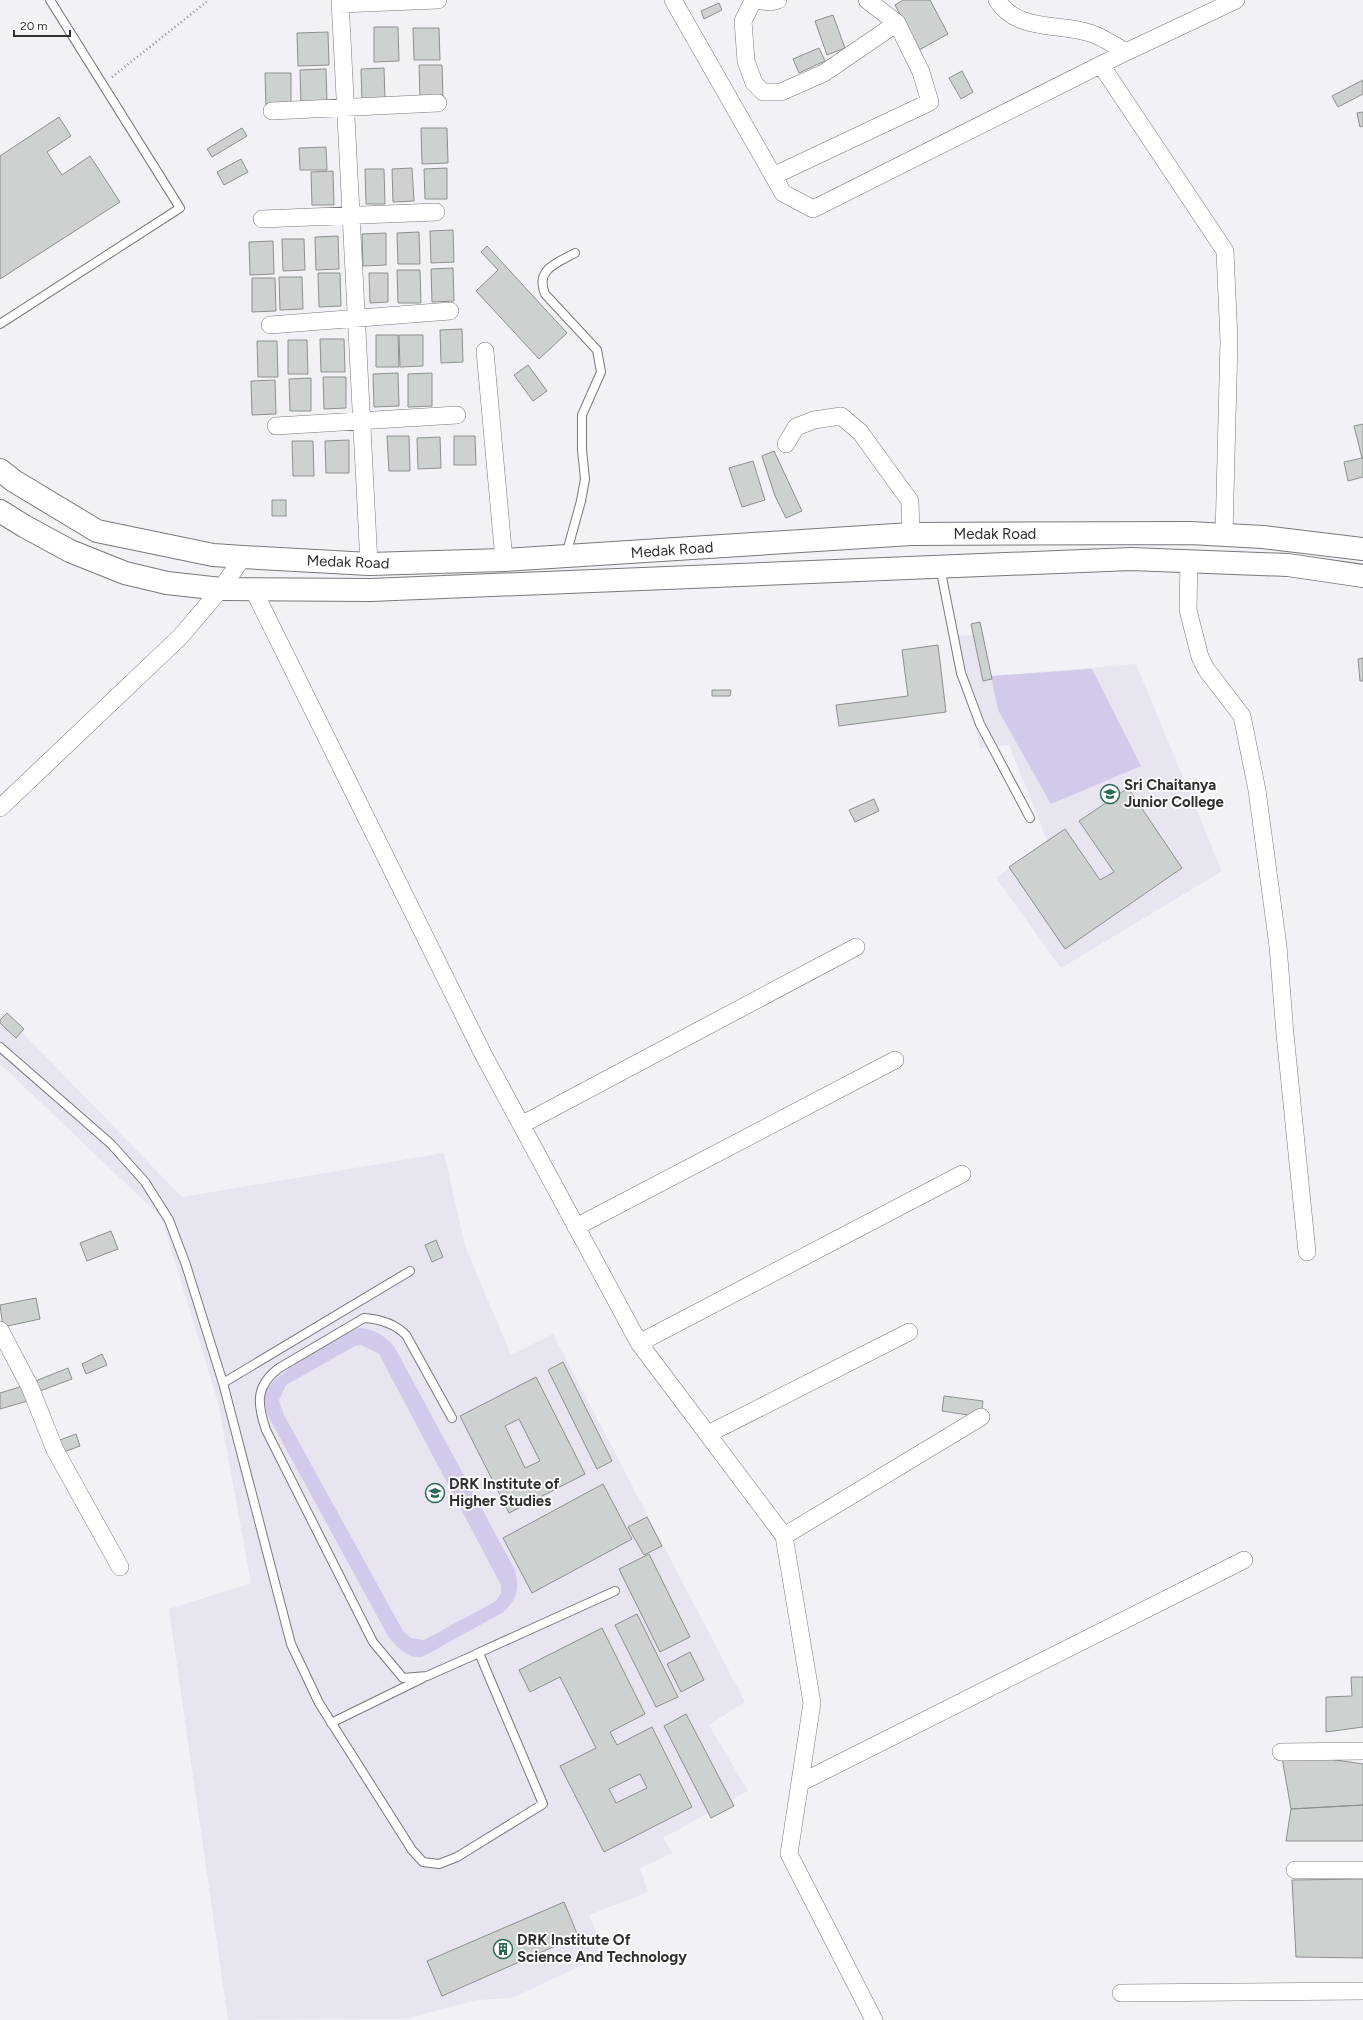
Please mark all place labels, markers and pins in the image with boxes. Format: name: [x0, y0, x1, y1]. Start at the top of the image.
place label: Sri Chaitanya Junior College: [1124, 776, 1225, 811]
school or university icon: Sri Chaitanya Junior College: [1099, 783, 1121, 805]
place label: DRK Institute of Higher Studies: [449, 1475, 560, 1510]
school or university icon: DRK Institute of Higher Studies: [424, 1482, 446, 1504]
place label: DRK Institute Of Science And Technology: [517, 1931, 687, 1966]
building icon: DRK Institute Of Science And Technology: [492, 1938, 514, 1960]

